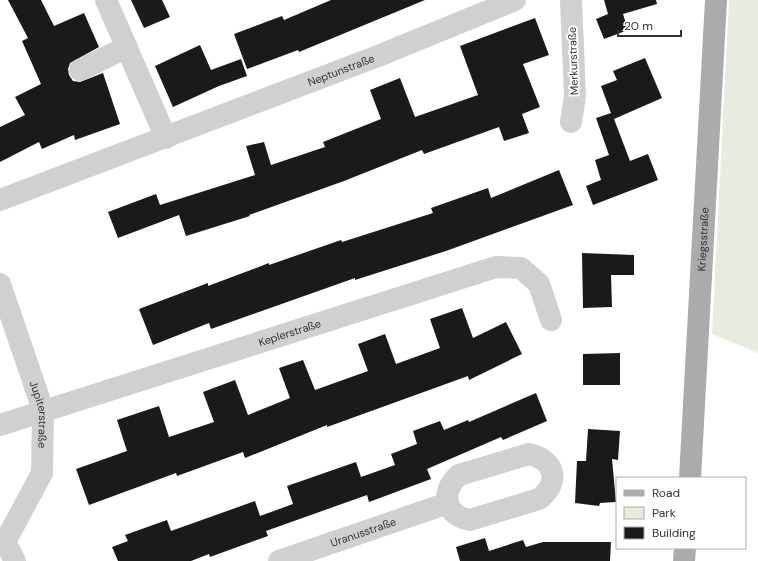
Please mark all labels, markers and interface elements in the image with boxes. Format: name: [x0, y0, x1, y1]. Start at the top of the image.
scale bar: [618, 12, 681, 38]
text: 20 m: [624, 18, 653, 34]
street label: Merkurstraße: [565, 27, 581, 95]
street label: Neptunstraße: [306, 51, 377, 89]
street label: Kriegsstraße: [694, 207, 712, 272]
street label: Keplerstraße: [257, 316, 323, 349]
street label: Jupiterstraße: [26, 379, 50, 448]
legend: [616, 477, 746, 549]
text: Road: [652, 485, 680, 501]
text: Park: [652, 505, 676, 521]
street label: Uranusstraße: [329, 514, 398, 550]
text: Building: [652, 525, 696, 541]

